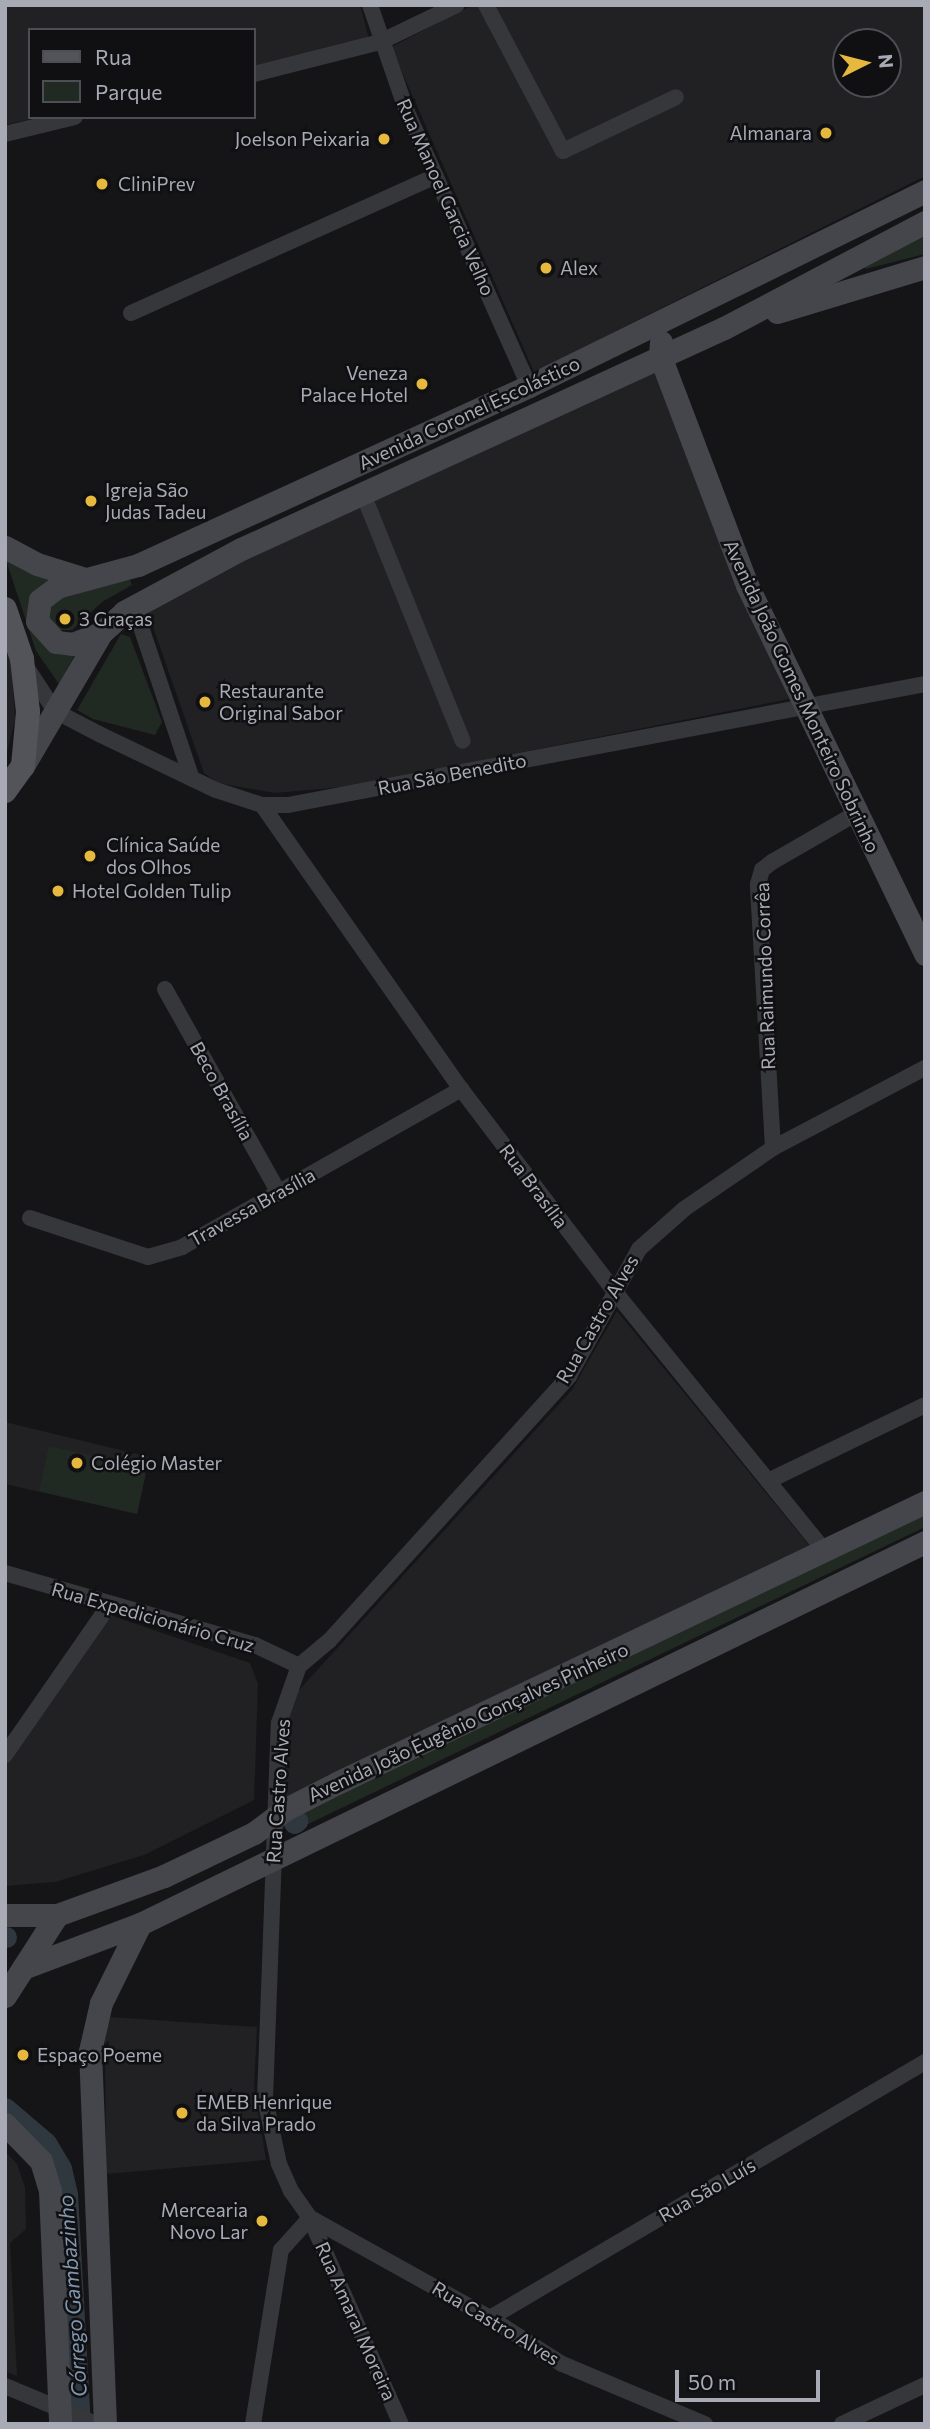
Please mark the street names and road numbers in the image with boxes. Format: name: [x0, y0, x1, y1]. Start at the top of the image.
street label: Rua Manoel Garcia Velho: [392, 95, 500, 299]
street label: Avenida Coronel Escolástico: [355, 352, 583, 474]
street label: Avenida João Gomes Monteiro Sobrinho: [719, 536, 885, 856]
street label: Rua São Benedito: [376, 748, 528, 800]
street label: Rua Raimundo Corrêa: [750, 882, 780, 1070]
street label: Beco Brasília: [185, 1038, 259, 1144]
street label: Rua Brasília: [495, 1139, 573, 1233]
street label: Travessa Brasília: [185, 1163, 319, 1251]
street label: Rua Castro Alves: [551, 1251, 643, 1387]
street label: Rua Expedicionário Cruz: [49, 1577, 257, 1657]
street label: Avenida João Eugênio Gonçalves Pinheiro: [304, 1638, 632, 1806]
street label: Rua Castro Alves: [262, 1718, 294, 1864]
street label: Rua São Luís: [655, 2153, 759, 2227]
street label: Rua Amaral Moreira: [311, 2238, 401, 2404]
street label: Rua Castro Alves: [428, 2276, 564, 2370]

